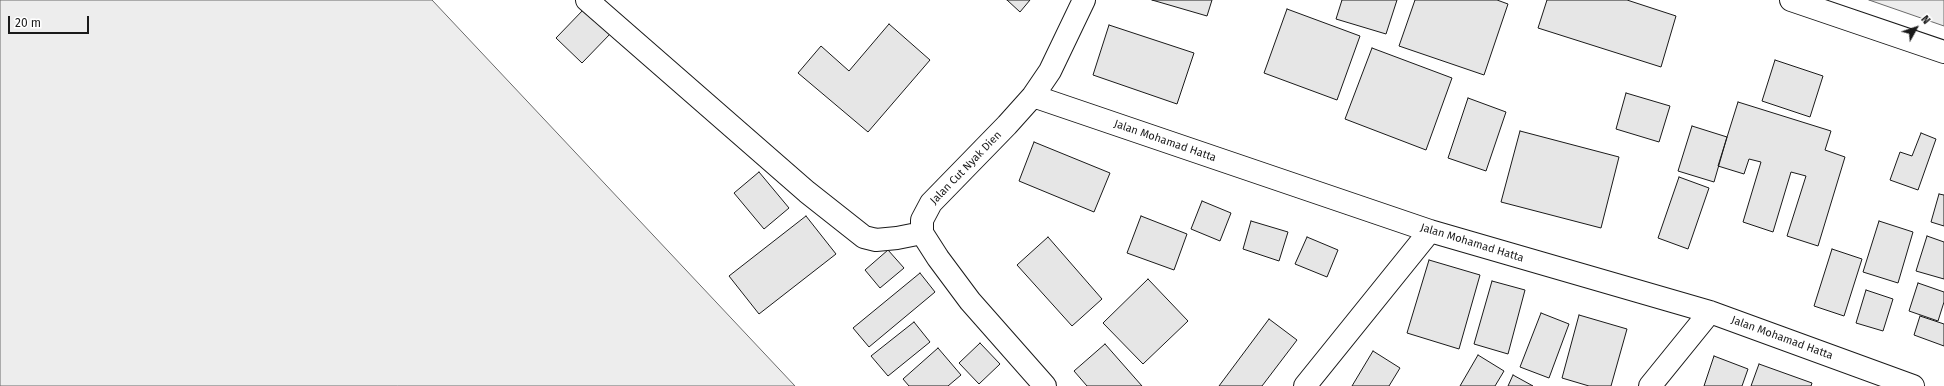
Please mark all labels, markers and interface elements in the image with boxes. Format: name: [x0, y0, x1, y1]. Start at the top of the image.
scale bar: [10, 8, 91, 34]
north arrow: [1896, 8, 1936, 48]
text: N: [1918, 13, 1933, 27]
text: 20 m: [15, 16, 41, 30]
street label: Jalan Mohamad Hatta: [1112, 117, 1218, 165]
street label: Jalan Cut Nyak Dien: [928, 129, 1004, 207]
street label: Jalan Mohamad Hatta: [1419, 221, 1525, 265]
street label: Jalan Mohamad Hatta: [1729, 313, 1835, 363]

